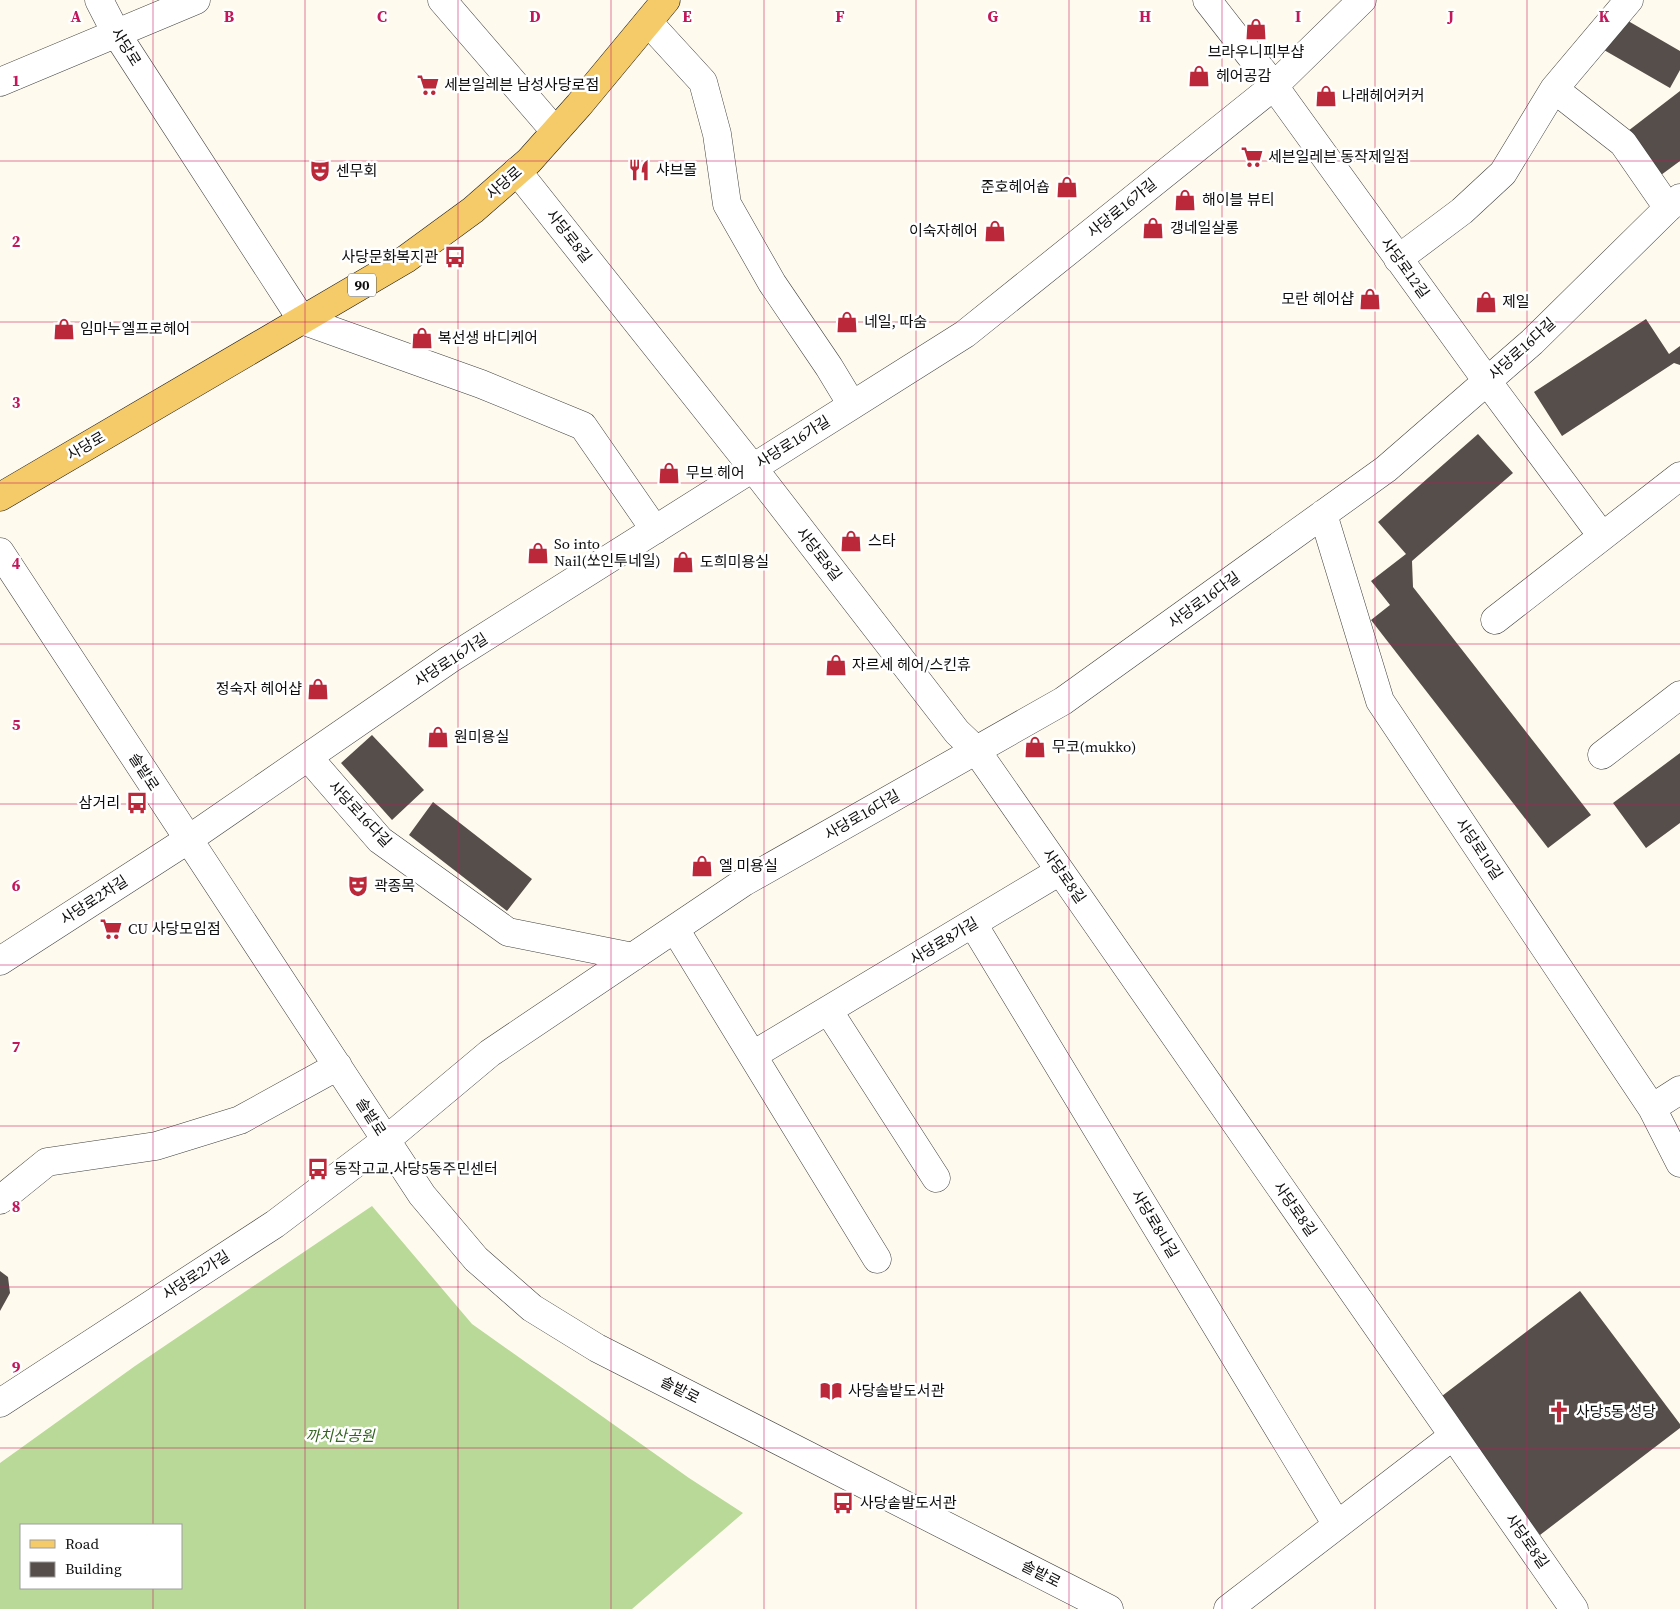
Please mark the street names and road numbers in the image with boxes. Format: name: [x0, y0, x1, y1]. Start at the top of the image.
street label: 사당로: [107, 24, 146, 70]
street label: 사당로: [481, 161, 526, 204]
street label: 사당로16가길: [1082, 173, 1161, 242]
street label: 사당로8길: [542, 205, 597, 267]
street label: 사당로12길: [1376, 233, 1435, 302]
road number: 90: [348, 274, 376, 296]
street label: 사당로16다길: [1483, 313, 1560, 385]
street label: 사당로16가길: [752, 410, 834, 473]
street label: 사당로: [63, 426, 109, 465]
street label: 사당로8길: [792, 523, 847, 585]
street label: 사당로16다길: [1164, 566, 1244, 633]
street label: 사당로16가길: [410, 628, 492, 691]
street label: 솔밭로: [124, 749, 165, 795]
street label: 사당로16다길: [324, 776, 397, 852]
street label: 사당로16다길: [820, 784, 903, 845]
street label: 사당로10길: [1451, 814, 1508, 884]
street label: 사당로8길: [1038, 844, 1091, 907]
street label: 사당로2차길: [56, 870, 132, 929]
street label: 사당로8가길: [906, 912, 982, 969]
street label: 솔밭로: [351, 1094, 392, 1140]
street label: 사당로8길: [1269, 1177, 1322, 1240]
street label: 사당로8나길: [1127, 1186, 1184, 1262]
street label: 사당로2가길: [158, 1245, 234, 1304]
street label: 솔밭로: [657, 1371, 703, 1408]
street label: 사당로8길: [1501, 1509, 1554, 1572]
street label: 솔밭로: [1018, 1555, 1064, 1592]

